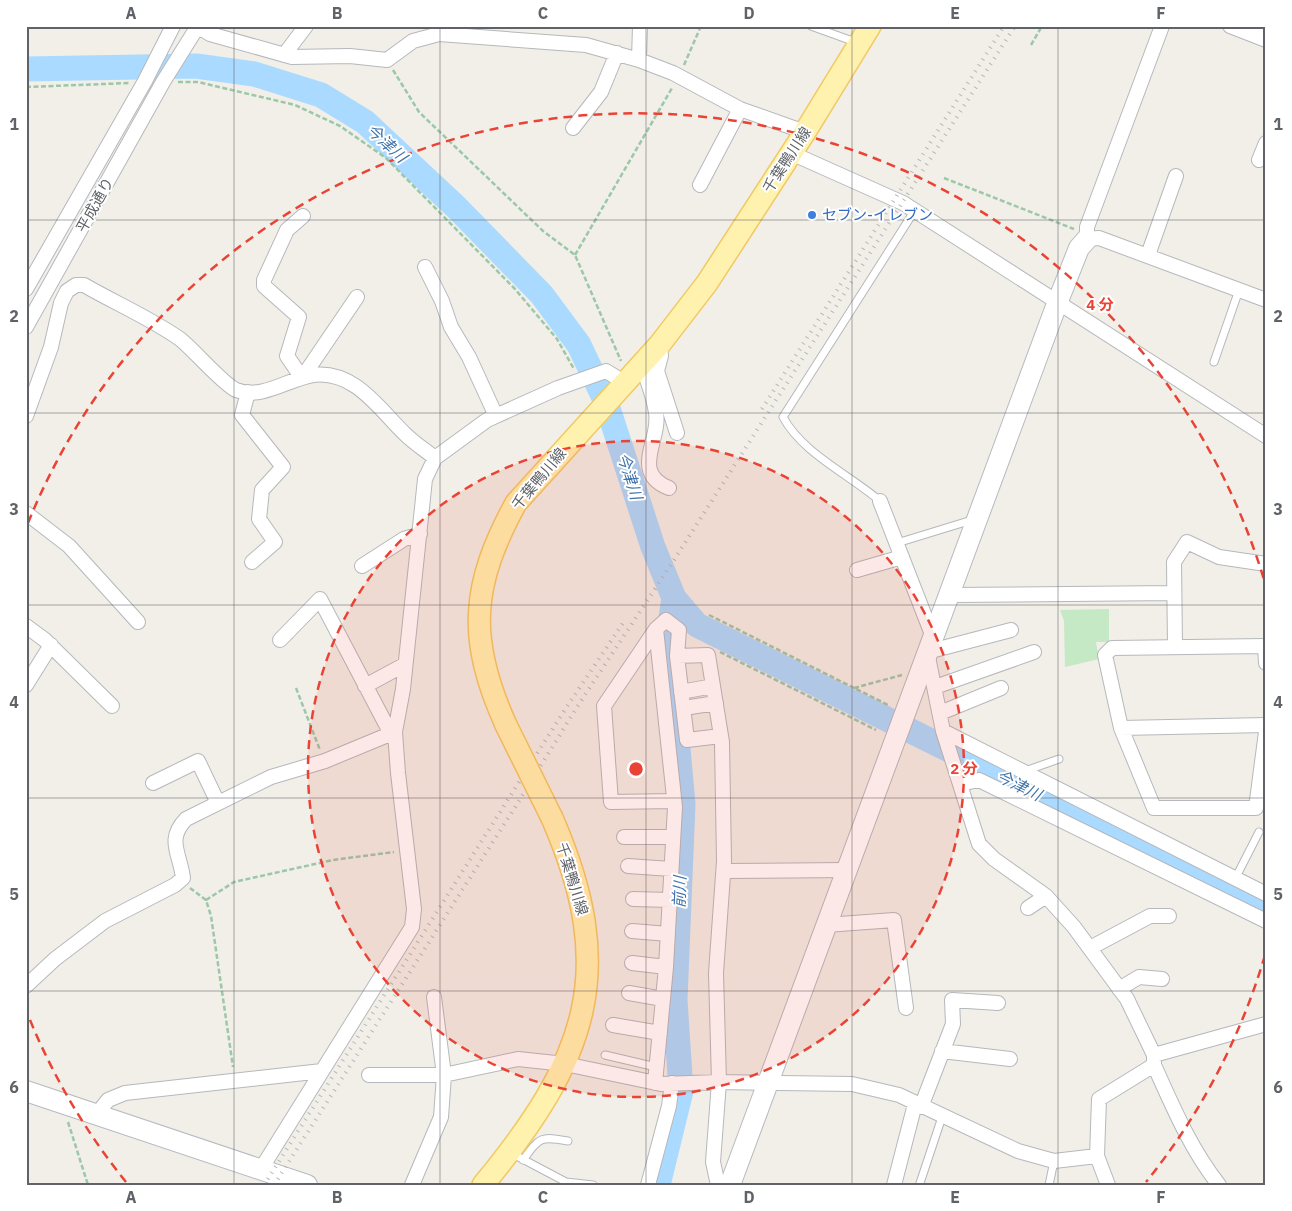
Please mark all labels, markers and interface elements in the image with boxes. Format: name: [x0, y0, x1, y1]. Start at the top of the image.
text: A: [126, 3, 137, 23]
text: B: [332, 3, 343, 23]
text: C: [538, 3, 548, 23]
text: D: [743, 3, 755, 23]
text: E: [950, 3, 960, 23]
text: F: [1156, 3, 1166, 23]
text: 1: [9, 114, 19, 134]
text: 1: [1273, 114, 1283, 134]
water label: 今津川: [363, 119, 413, 168]
street label: 千葉鴨川線: [758, 123, 815, 196]
street label: 平成通り: [72, 174, 117, 236]
place label: セブン-イレブン: [822, 205, 933, 224]
marker: セブン-イレブン: [806, 209, 818, 221]
text: 4 分: [1086, 295, 1114, 314]
text: 2: [9, 306, 19, 326]
text: 2: [1273, 306, 1283, 326]
street label: 千葉鴨川線: [507, 444, 570, 514]
water label: 今津川: [613, 450, 648, 504]
text: 3: [9, 499, 19, 519]
text: 3: [1273, 499, 1283, 519]
text: 4: [9, 692, 19, 712]
text: 4: [1273, 692, 1283, 712]
text: 2 分: [950, 759, 978, 778]
centre of rings: [627, 760, 645, 778]
water label: 今津川: [993, 765, 1047, 805]
street label: 千葉鴨川線: [552, 840, 593, 918]
water label: 前川: [668, 874, 690, 908]
text: 5: [9, 884, 19, 904]
text: 5: [1273, 884, 1283, 904]
text: 6: [9, 1077, 19, 1097]
text: 6: [1273, 1077, 1283, 1097]
text: A: [126, 1187, 137, 1207]
text: B: [332, 1187, 343, 1207]
text: C: [538, 1187, 548, 1207]
text: D: [743, 1187, 755, 1207]
text: E: [950, 1187, 960, 1207]
text: F: [1156, 1187, 1166, 1207]

